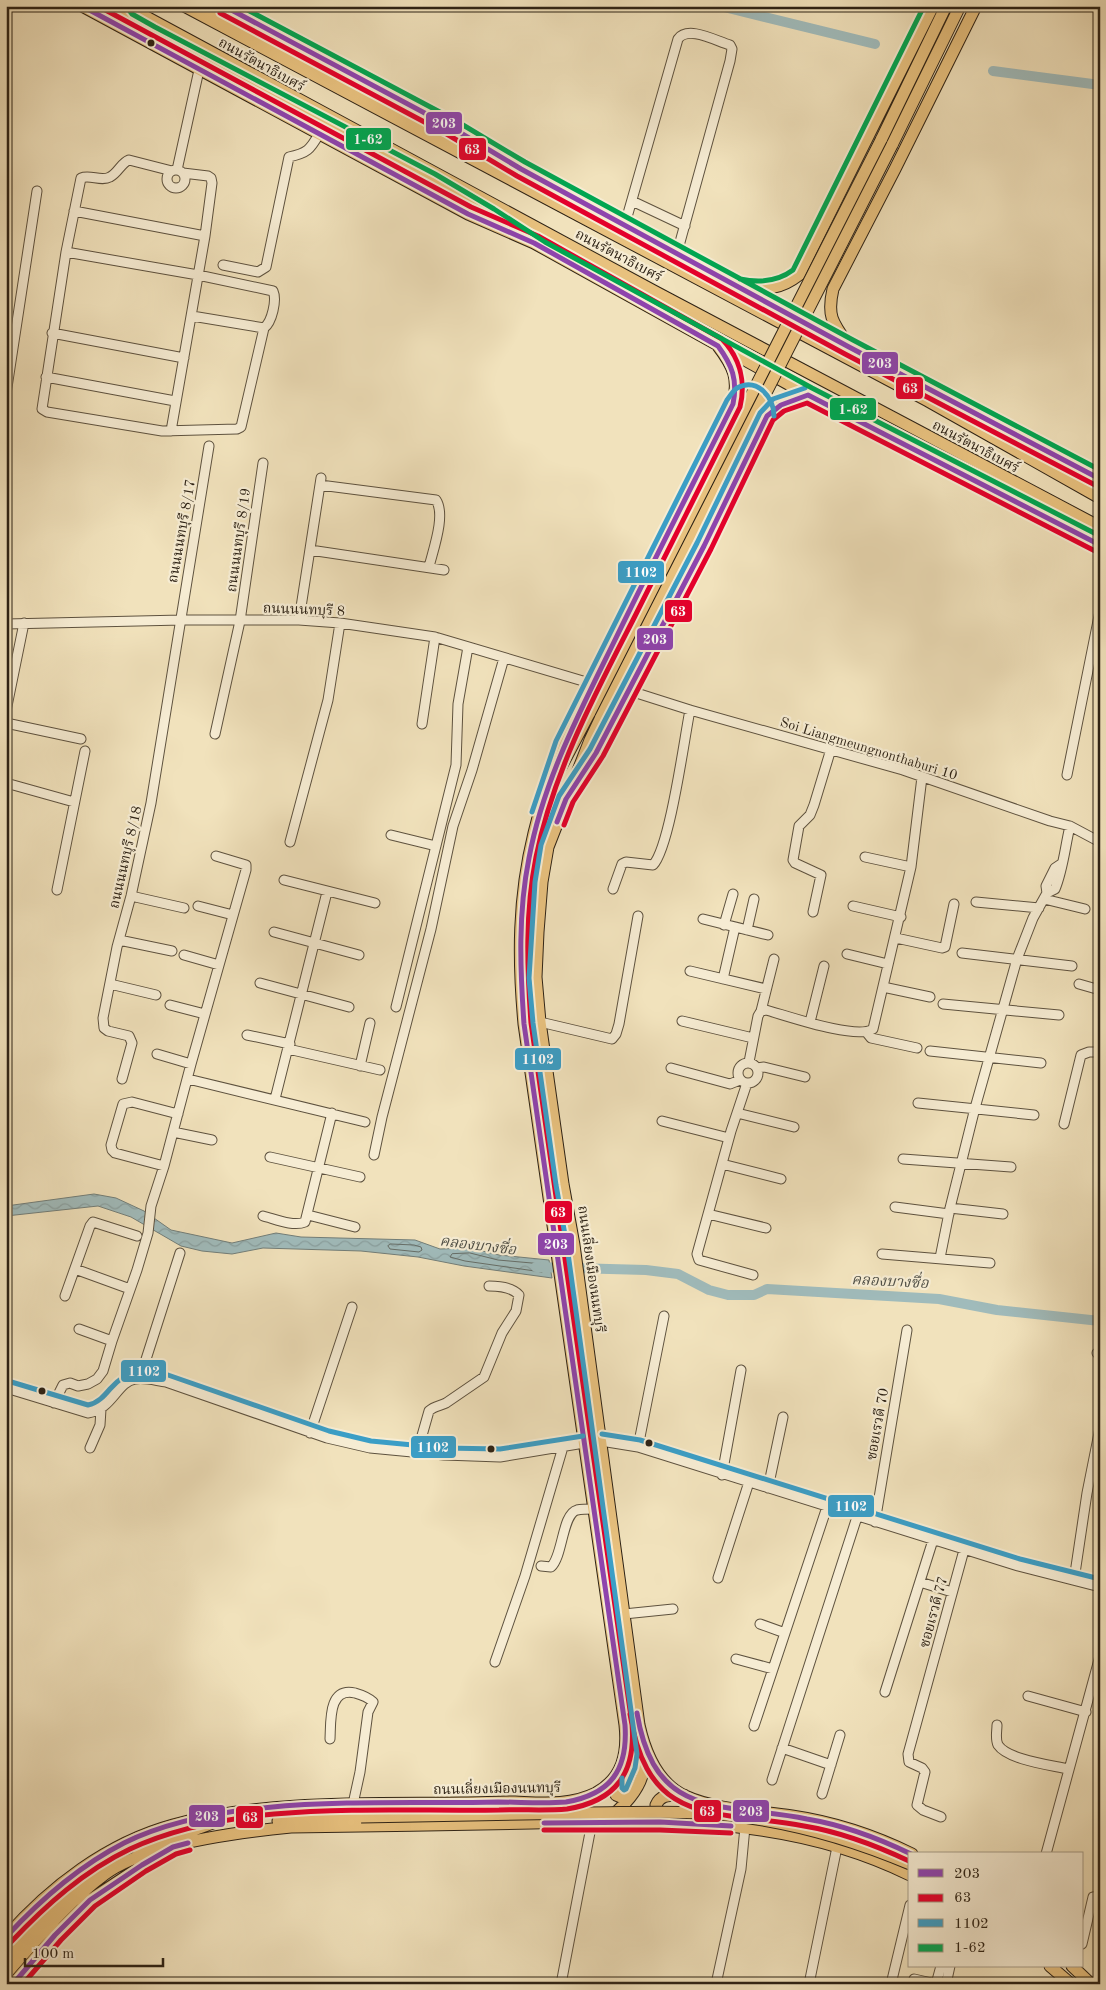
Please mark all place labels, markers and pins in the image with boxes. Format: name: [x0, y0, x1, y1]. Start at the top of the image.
unlabelled marker: [146, 38, 156, 48]
unlabelled marker: [37, 1386, 47, 1396]
unlabelled marker: [644, 1438, 654, 1448]
unlabelled marker: [486, 1444, 496, 1454]

